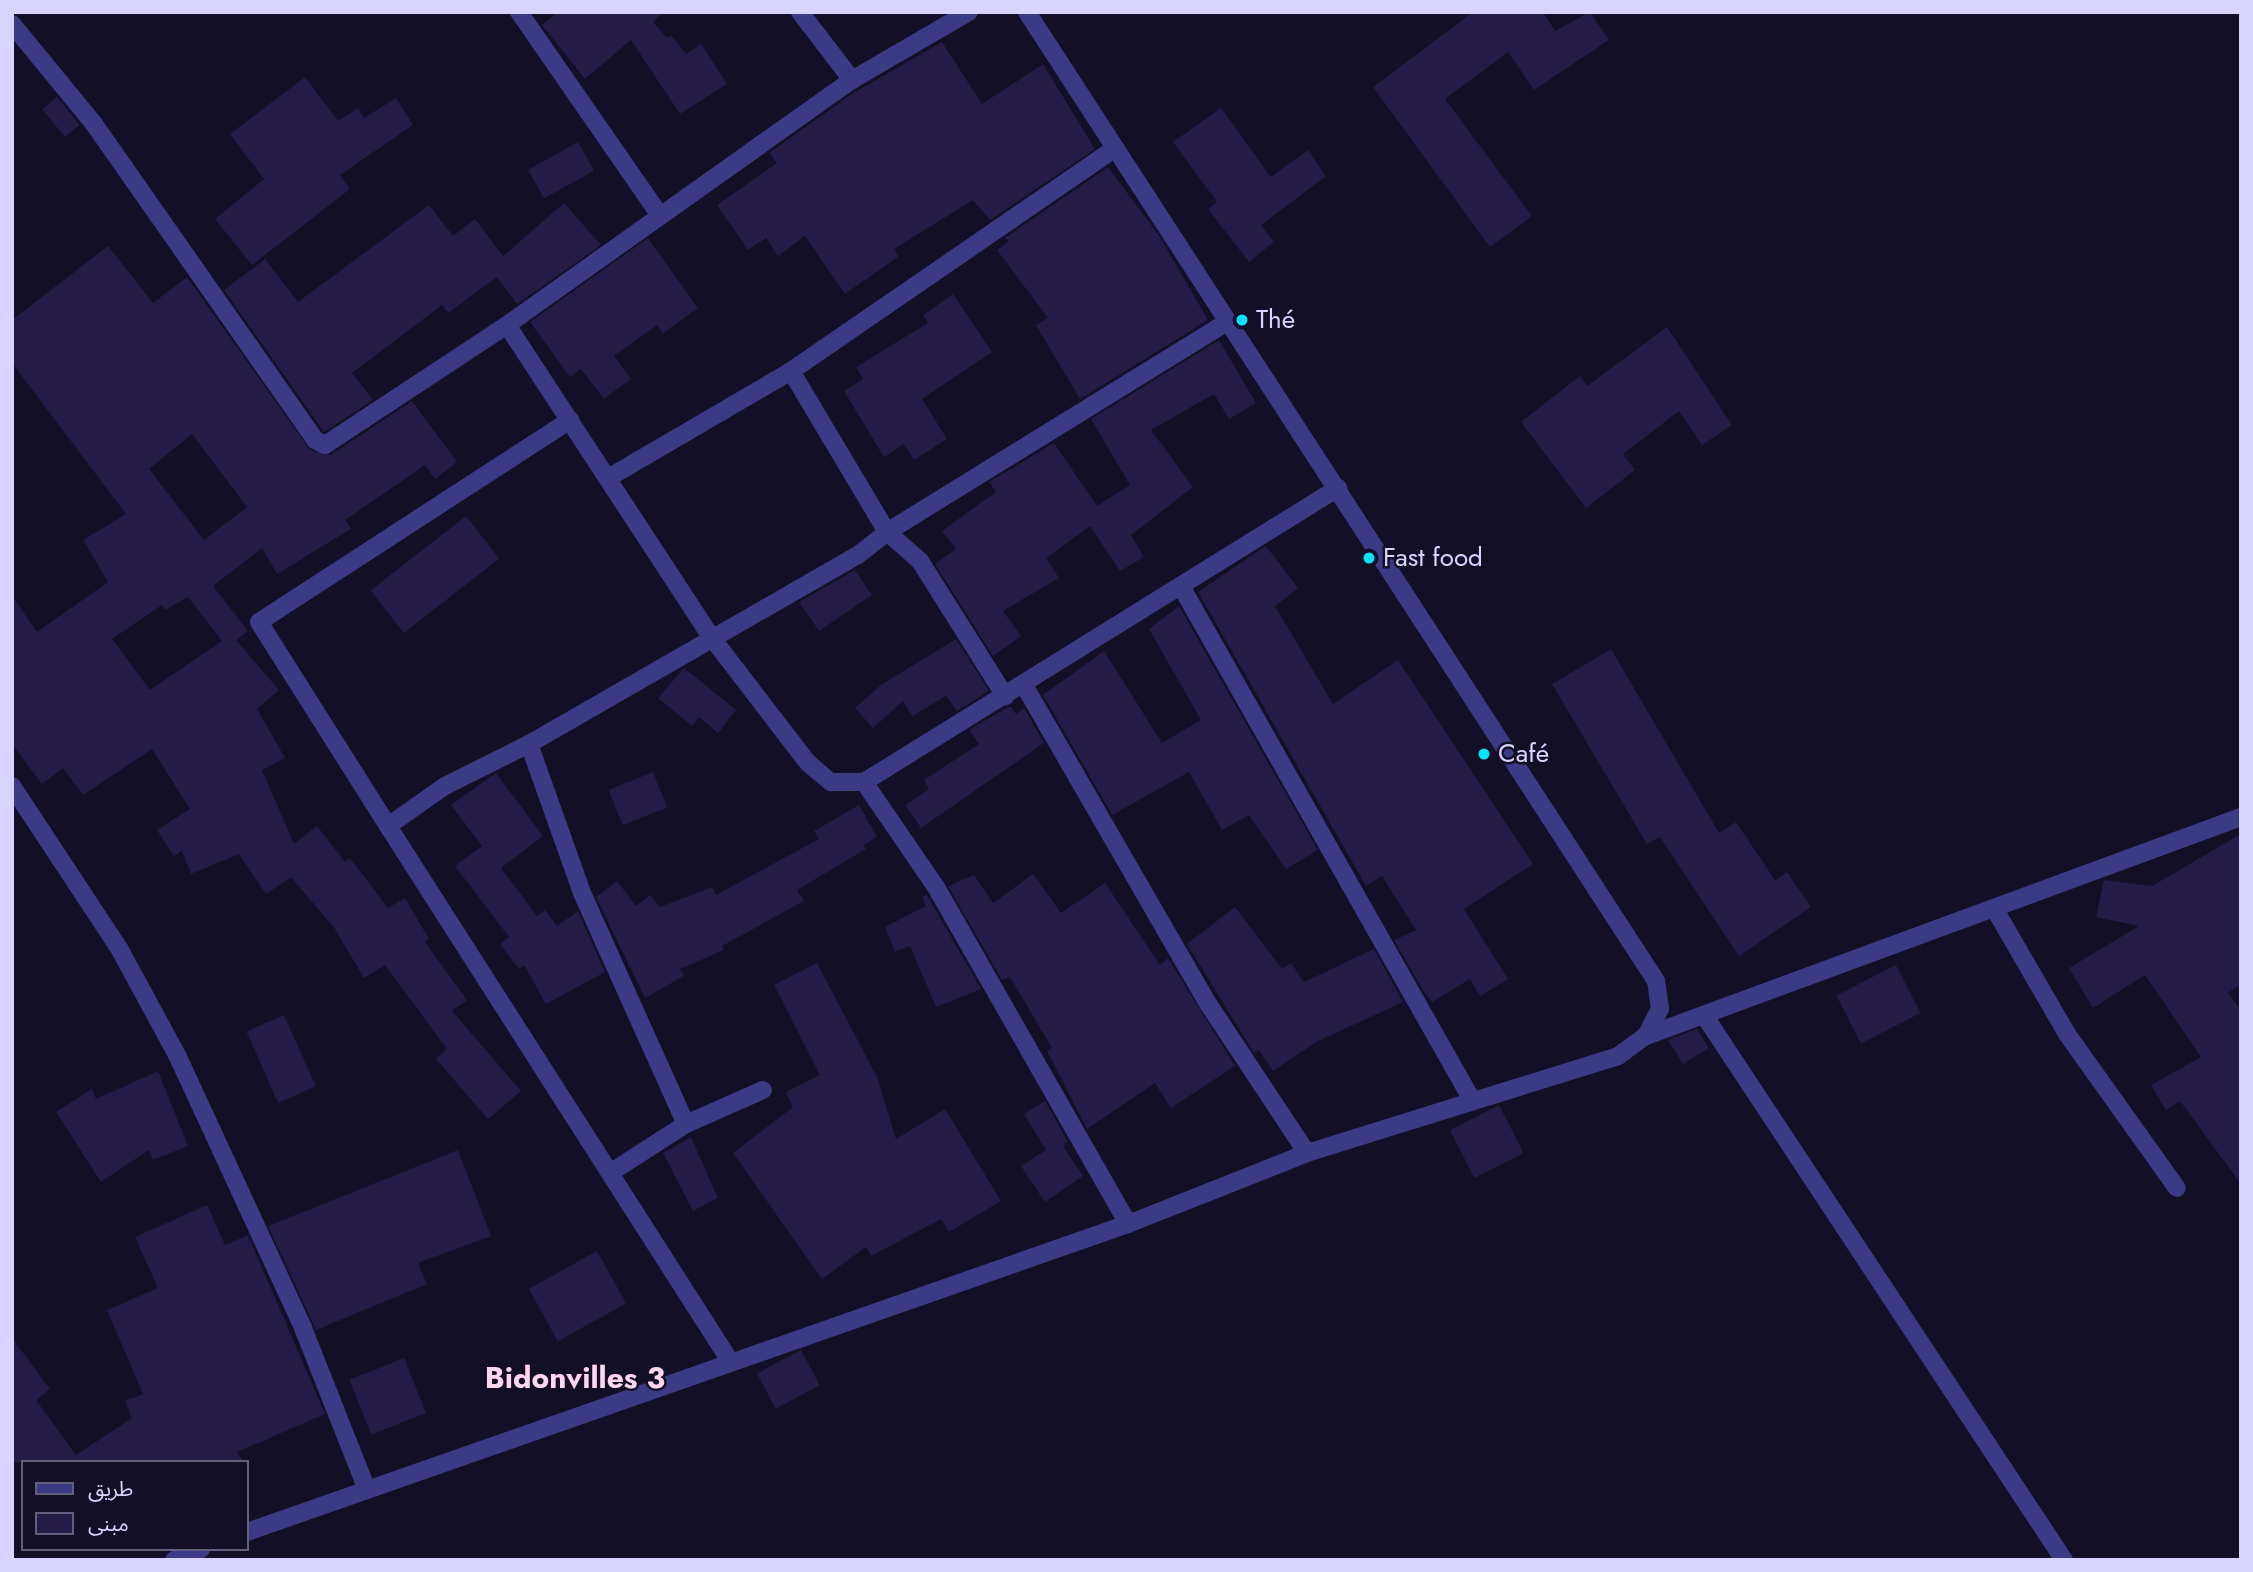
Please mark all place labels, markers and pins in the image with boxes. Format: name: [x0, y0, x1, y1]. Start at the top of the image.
place label: Thé: [1256, 304, 1295, 336]
marker: Thé: [1234, 312, 1250, 328]
place label: Fast food: [1383, 542, 1483, 574]
marker: Fast food: [1361, 550, 1377, 566]
place label: Café: [1498, 738, 1549, 770]
marker: Café: [1476, 746, 1492, 762]

